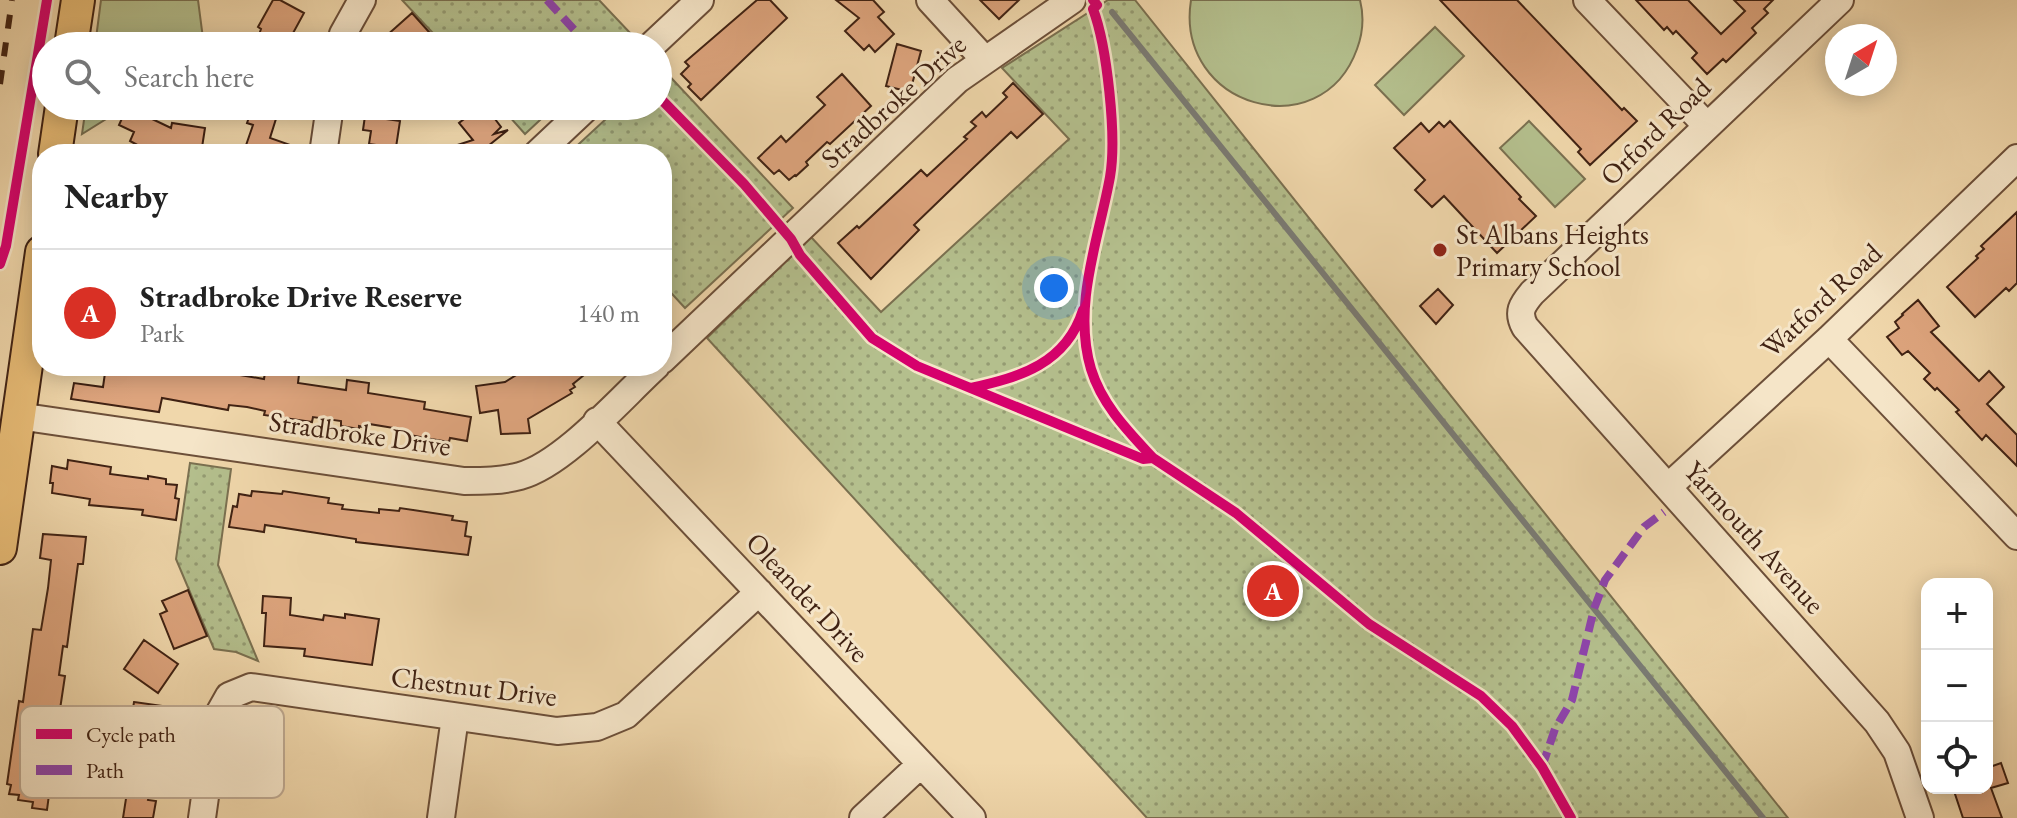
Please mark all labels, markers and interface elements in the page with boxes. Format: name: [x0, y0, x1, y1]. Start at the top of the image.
north arrow: [1825, 24, 1897, 96]
street label: Stradbroke Drive: [813, 26, 973, 176]
search box: [32, 32, 672, 120]
icon: search: [60, 54, 104, 98]
text: Search here: [124, 57, 254, 96]
street label: Orford Road: [1592, 69, 1719, 193]
text: Nearby: [64, 174, 168, 218]
place label: St Albans Heights Primary School: [1456, 216, 1649, 284]
street label: Watford Road: [1753, 234, 1890, 365]
marker: St Albans Heights Primary School: [1431, 241, 1449, 259]
your location: [1034, 268, 1074, 308]
text: Stradbroke Drive Reserve: [140, 277, 462, 316]
text: A: [81, 296, 99, 330]
text: 140 m: [577, 296, 640, 330]
text: Park: [140, 316, 184, 350]
street label: Stradbroke Drive: [267, 402, 453, 464]
street label: Yarmouth Avenue: [1677, 453, 1833, 621]
street label: Oleander Drive: [739, 524, 877, 670]
pin: A: [1247, 561, 1299, 621]
map controls: [1921, 578, 1993, 794]
button: +: [1921, 578, 1993, 650]
button: −: [1921, 650, 1993, 722]
street label: Chestnut Drive: [389, 658, 559, 714]
legend: [20, 706, 284, 798]
text: Cycle path: [86, 720, 176, 749]
button: locate: [1921, 722, 1993, 794]
text: Path: [86, 756, 124, 785]

